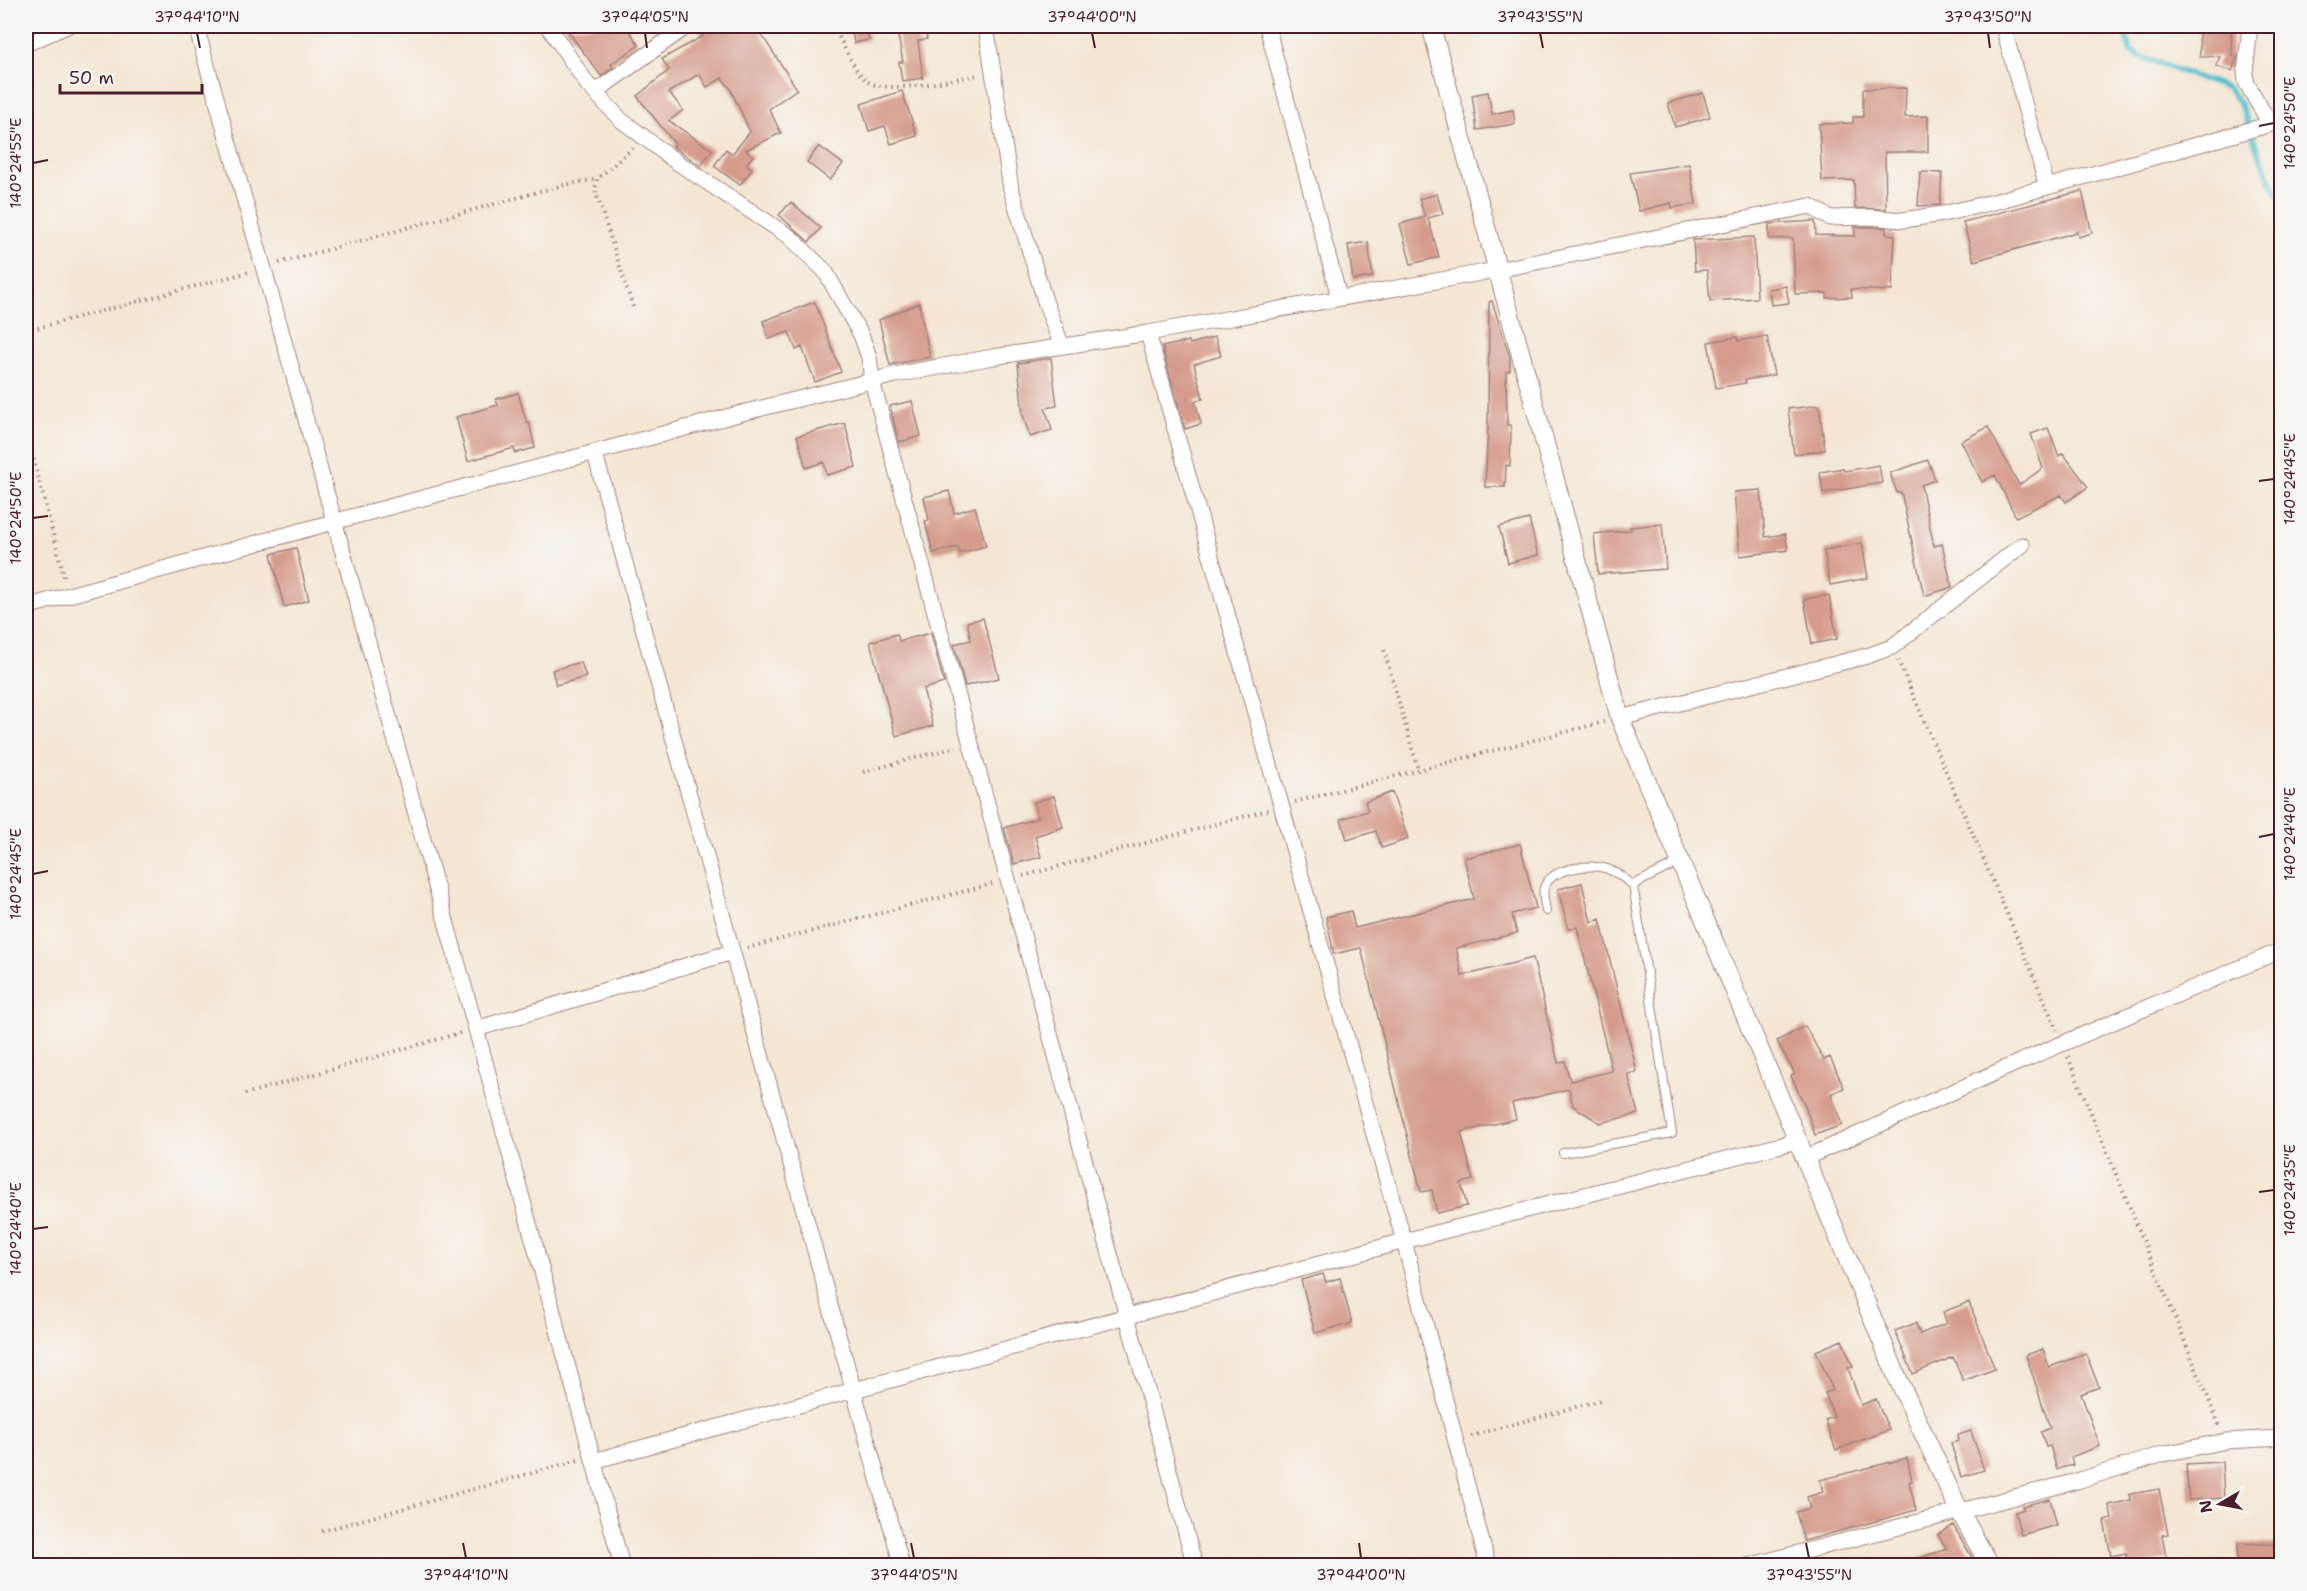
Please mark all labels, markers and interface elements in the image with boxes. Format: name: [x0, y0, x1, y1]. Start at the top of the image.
text: 37°44'10"N: [154, 7, 240, 27]
text: 37°44'05"N: [601, 7, 689, 27]
text: 37°44'00"N: [1047, 7, 1137, 27]
text: 37°43'55"N: [1497, 7, 1583, 27]
text: 37°43'50"N: [1944, 7, 2032, 27]
scale bar: [60, 57, 202, 95]
text: 50 m: [69, 66, 114, 90]
text: 140°24'50"E: [2280, 77, 2300, 169]
text: 140°24'55"E: [6, 117, 26, 209]
text: 140°24'45"E: [2280, 433, 2300, 525]
text: 140°24'50"E: [6, 472, 26, 564]
text: 140°24'40"E: [2280, 787, 2300, 881]
text: 140°24'45"E: [6, 828, 26, 920]
text: 140°24'35"E: [2280, 1144, 2300, 1236]
text: 140°24'40"E: [6, 1182, 26, 1276]
north arrow: [2190, 1474, 2250, 1534]
text: N: [2194, 1498, 2217, 1515]
text: 37°44'10"N: [423, 1565, 509, 1585]
text: 37°44'05"N: [870, 1565, 958, 1585]
text: 37°44'00"N: [1316, 1565, 1406, 1585]
text: 37°43'55"N: [1766, 1565, 1852, 1585]

